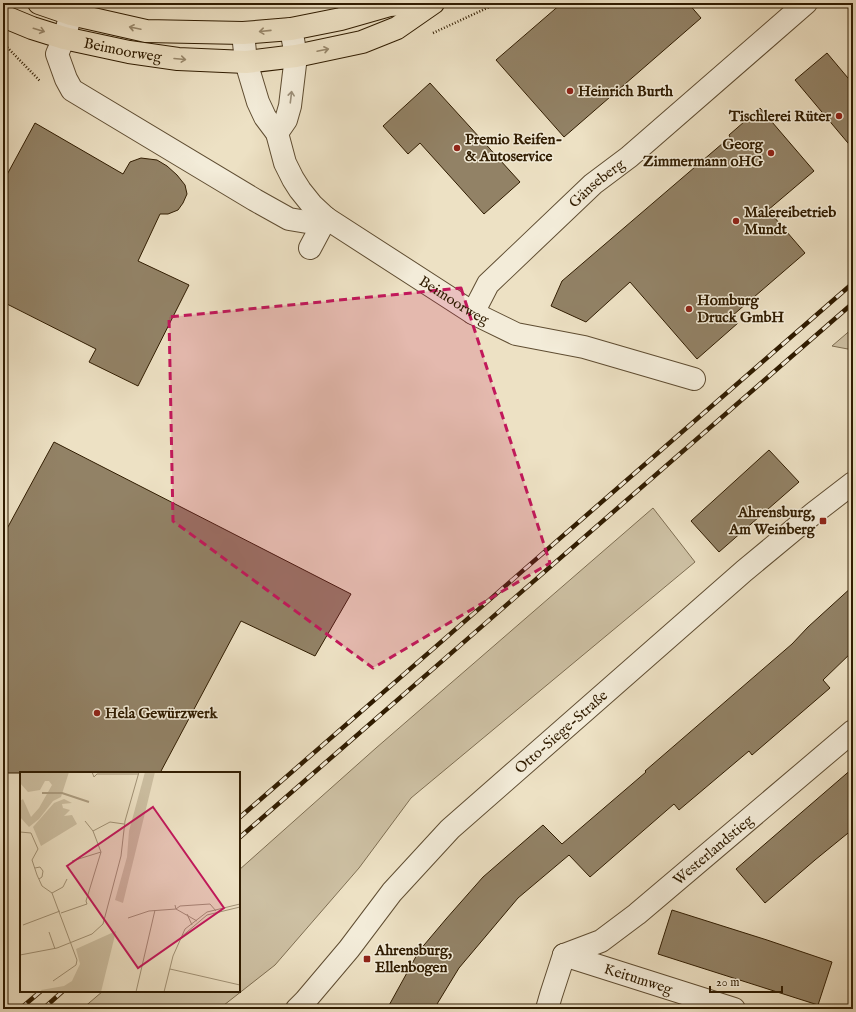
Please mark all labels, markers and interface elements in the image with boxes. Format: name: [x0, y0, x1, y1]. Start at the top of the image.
one-way arrow: [129, 24, 142, 32]
one-way arrow: [33, 27, 46, 34]
one-way arrow: [259, 28, 272, 35]
street label: Beimoorweg: [82, 33, 164, 66]
one-way arrow: [316, 46, 329, 54]
one-way arrow: [173, 55, 186, 62]
place label: Heinrich Burth: [578, 82, 674, 101]
marker: Heinrich Burth: [565, 86, 575, 96]
one-way arrow: [288, 91, 295, 104]
place label: Tischlerei Rüter: [728, 107, 831, 126]
marker: Tischlerei Rüter: [834, 111, 844, 121]
place label: Premio Reifen- & Autoservice: [465, 130, 562, 166]
place label: Georg Zimmermann oHG: [643, 135, 764, 171]
marker: Premio Reifen- & Autoservice: [452, 143, 462, 153]
marker: Georg Zimmermann oHG: [766, 148, 776, 158]
street label: Gänseberg: [565, 154, 629, 212]
place label: Malereibetrieb Mundt: [744, 203, 836, 239]
marker: Malereibetrieb Mundt: [731, 216, 741, 226]
street label: Beimoorweg: [416, 271, 493, 329]
place label: Homburg Druck GmbH: [697, 291, 784, 327]
marker: Homburg Druck GmbH: [684, 304, 694, 314]
place label: Ahrensburg, Am Weinberg: [728, 503, 816, 539]
marker: Ahrensburg, Am Weinberg: [818, 516, 828, 526]
street label: Otto-Siege-Straße: [510, 686, 612, 778]
place label: Hela Gewürzwerk: [105, 704, 218, 723]
marker: Hela Gewürzwerk: [92, 708, 102, 718]
inset map: [20, 772, 240, 992]
street label: Westerlandstieg: [669, 810, 758, 889]
place label: Ahrensburg, Ellenbogen: [374, 941, 452, 977]
marker: Ahrensburg, Ellenbogen: [362, 954, 372, 964]
street label: Keitumweg: [602, 959, 676, 999]
scale bar: [710, 968, 782, 994]
text: 20 m: [716, 975, 739, 990]

